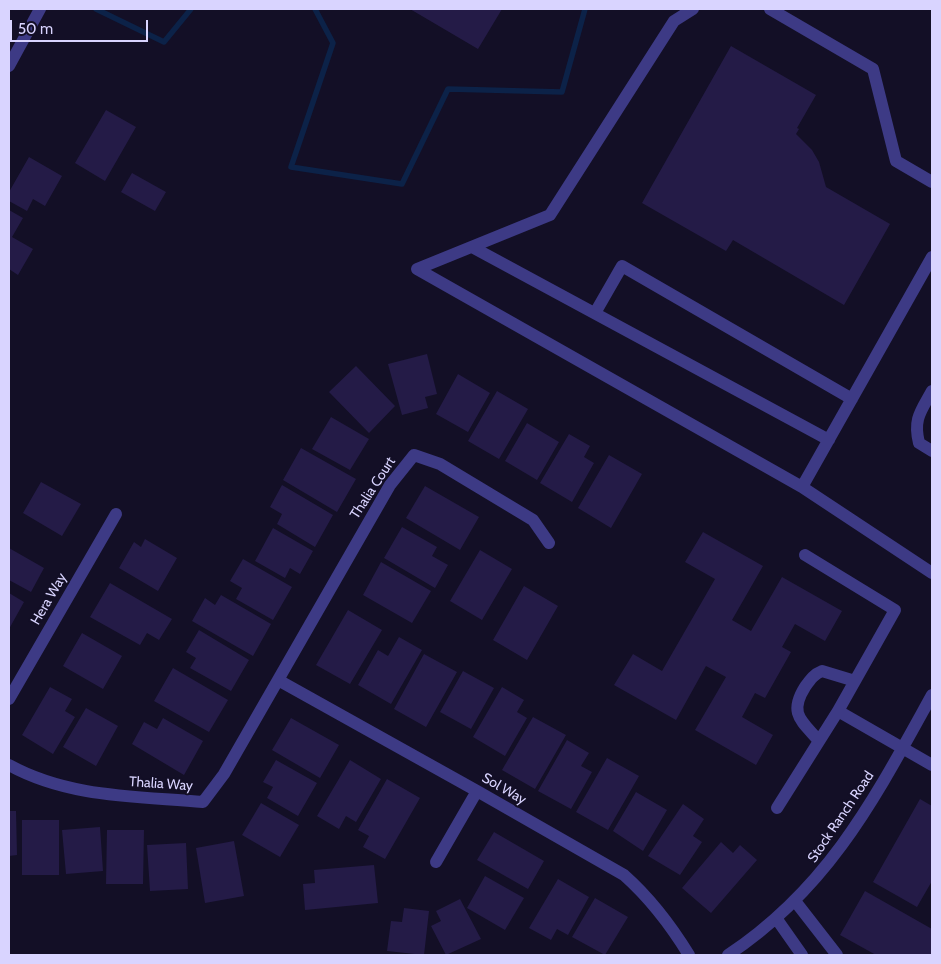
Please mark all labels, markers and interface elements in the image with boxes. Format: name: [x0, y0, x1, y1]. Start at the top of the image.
scale bar: [12, 10, 150, 42]
text: 50 m: [18, 20, 53, 38]
street label: Thalia Court: [347, 454, 399, 522]
street label: Hera Way: [27, 570, 71, 628]
street label: Stock Ranch Road: [804, 768, 878, 866]
street label: Sol Way: [479, 770, 529, 808]
street label: Thalia Way: [128, 773, 194, 795]

